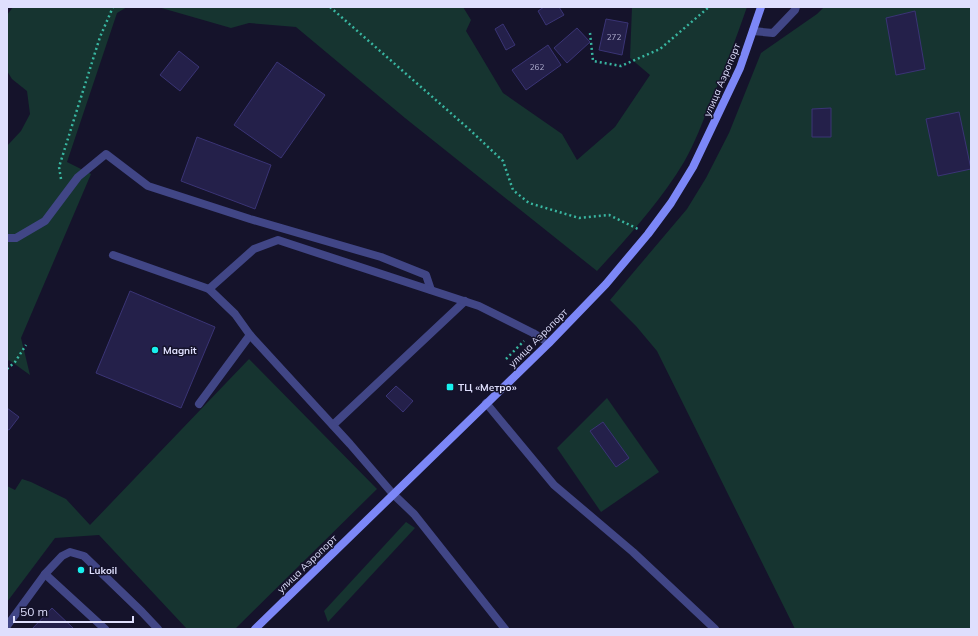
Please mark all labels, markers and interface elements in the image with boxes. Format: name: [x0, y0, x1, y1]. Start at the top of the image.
house number: 272: [607, 32, 621, 42]
street label: улица Аэропорт: [701, 41, 744, 119]
house number: 262: [530, 62, 544, 72]
street label: улица Аэропорт: [506, 305, 571, 370]
place label: Magnit: [163, 344, 197, 357]
marker: Magnit: [150, 345, 160, 355]
place label: ТЦ «Метро»: [458, 381, 517, 394]
marker: ТЦ «Метро»: [445, 382, 455, 392]
street label: улица Аэропорт: [274, 532, 340, 596]
place label: Lukoil: [89, 564, 117, 577]
marker: Lukoil: [76, 565, 86, 575]
scale bar: [14, 598, 133, 624]
text: 50 m: [20, 604, 48, 619]

